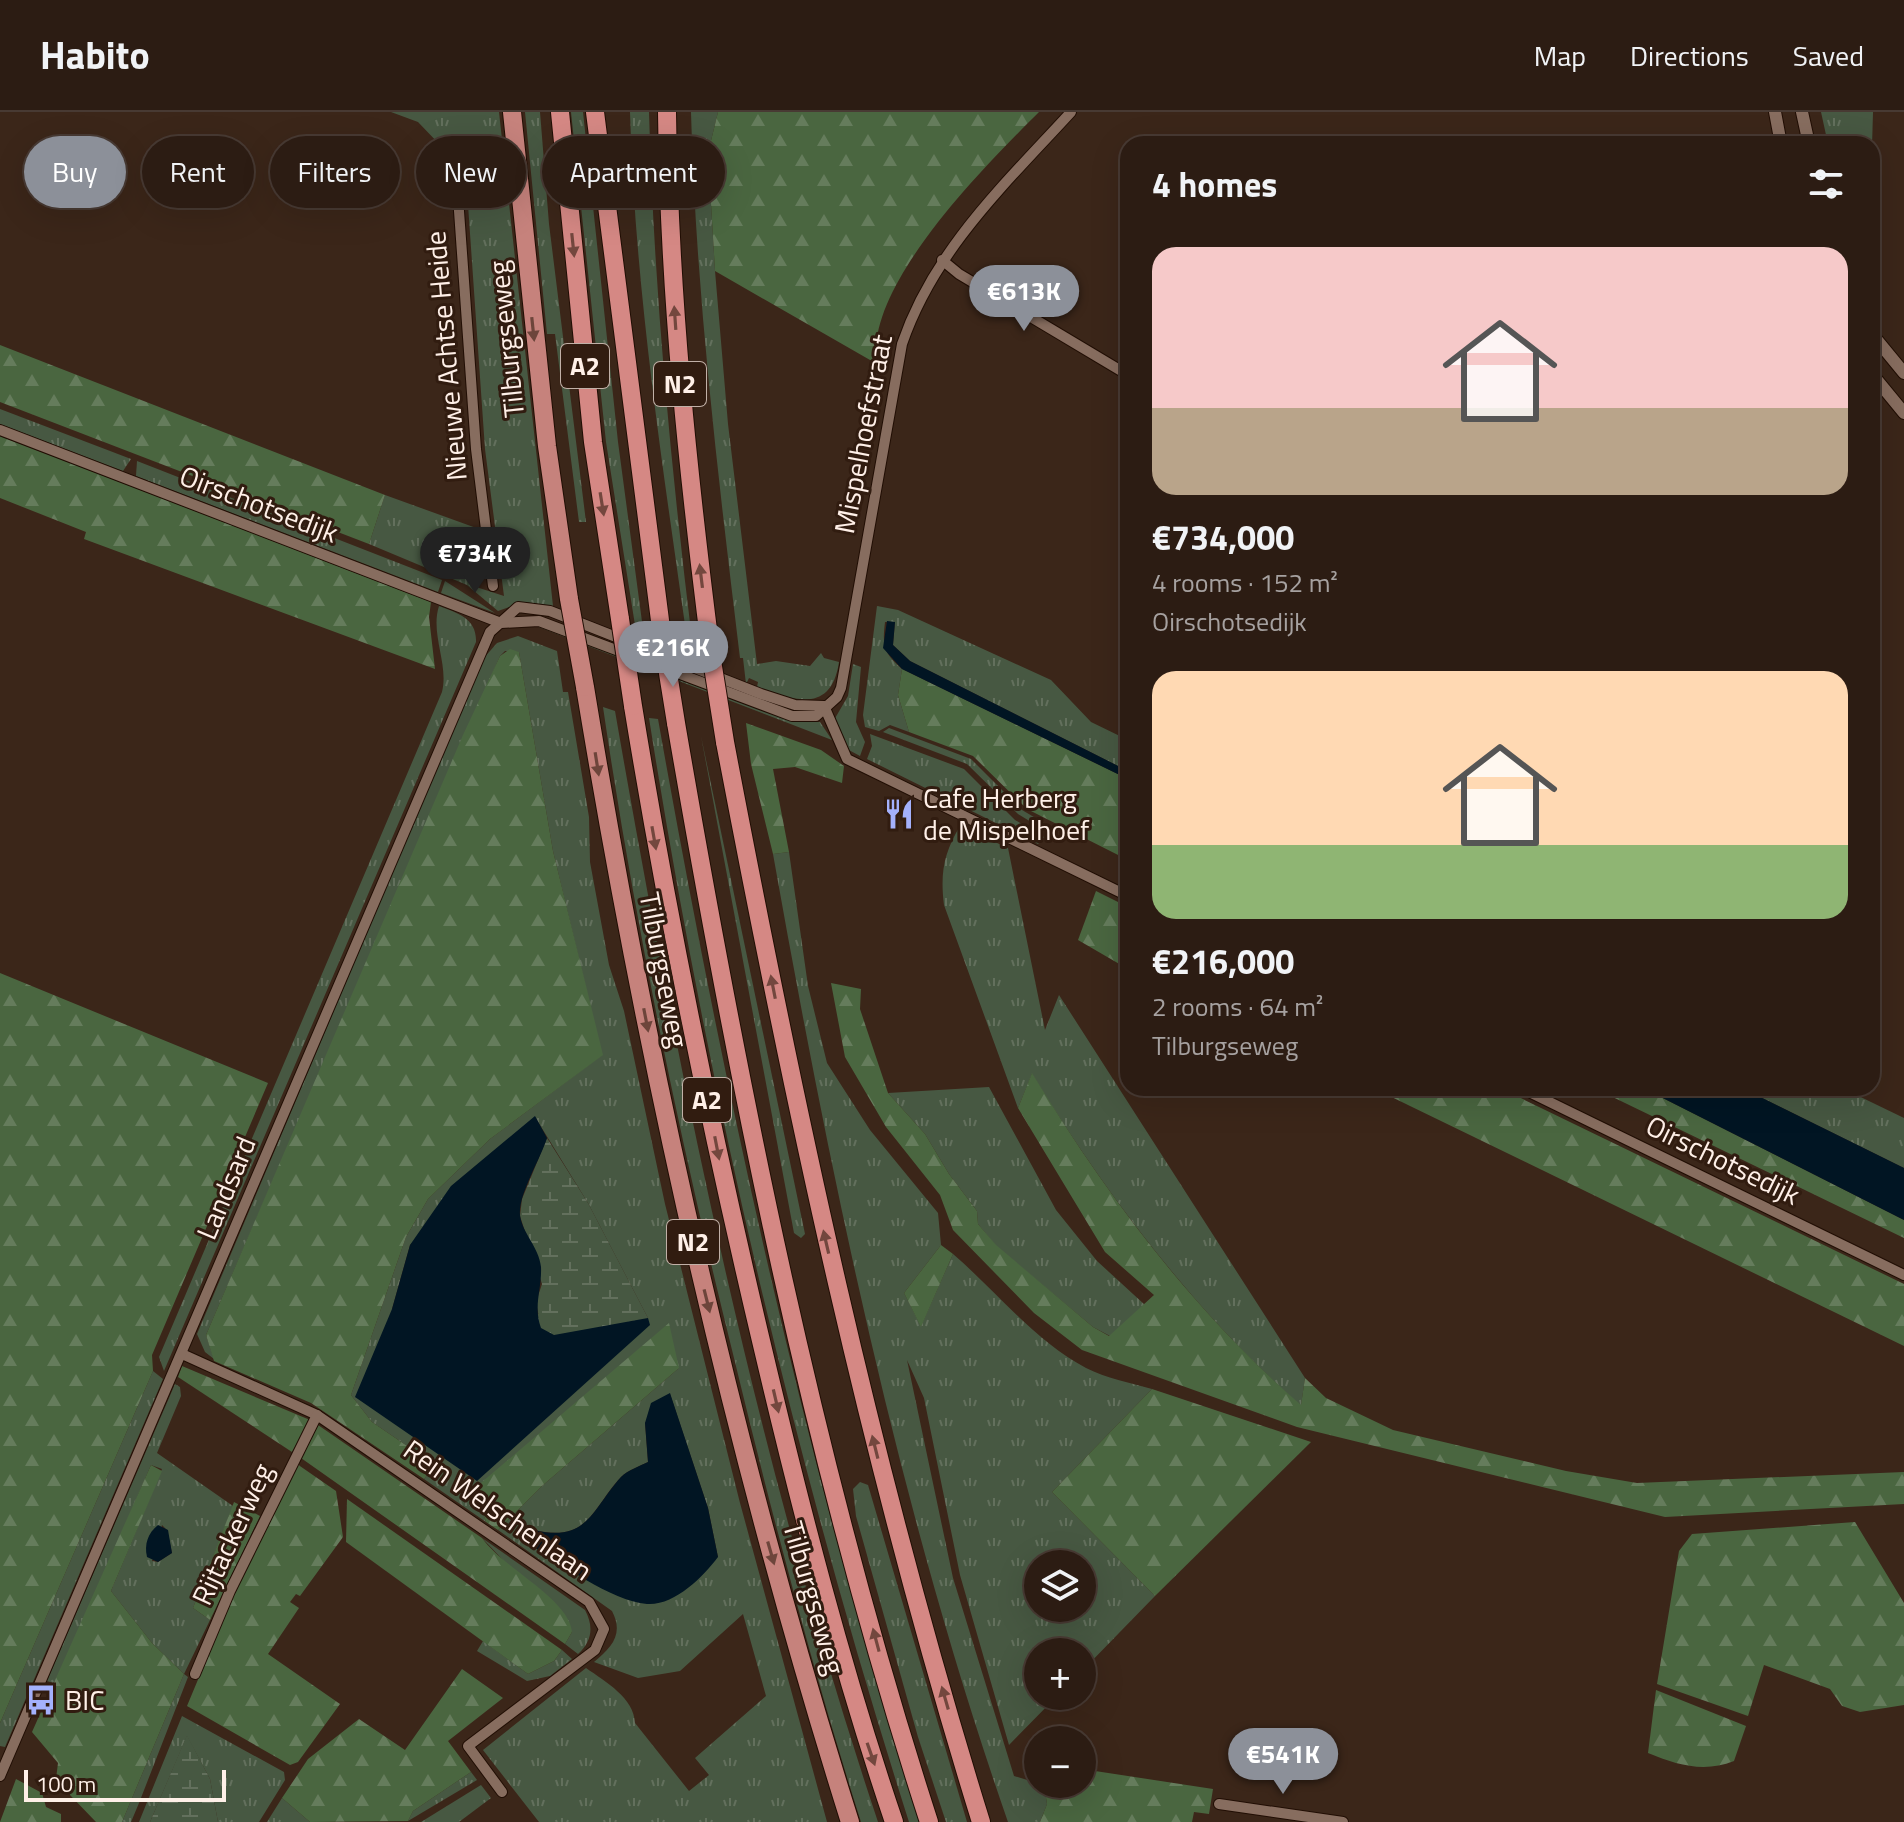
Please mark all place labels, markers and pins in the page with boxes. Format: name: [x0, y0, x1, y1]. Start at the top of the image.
pin: €613K: [968, 265, 1080, 333]
pin: €734K: [419, 527, 531, 595]
pin: €216K: [617, 621, 729, 689]
place label: Cafe Herberg de Mispelhoef: [923, 776, 1090, 851]
restaurant icon: Cafe Herberg de Mispelhoef: [882, 797, 916, 831]
place label: BIC: [65, 1678, 104, 1721]
bus stop icon: BIC: [24, 1683, 58, 1717]
pin: €541K: [1227, 1728, 1339, 1796]

